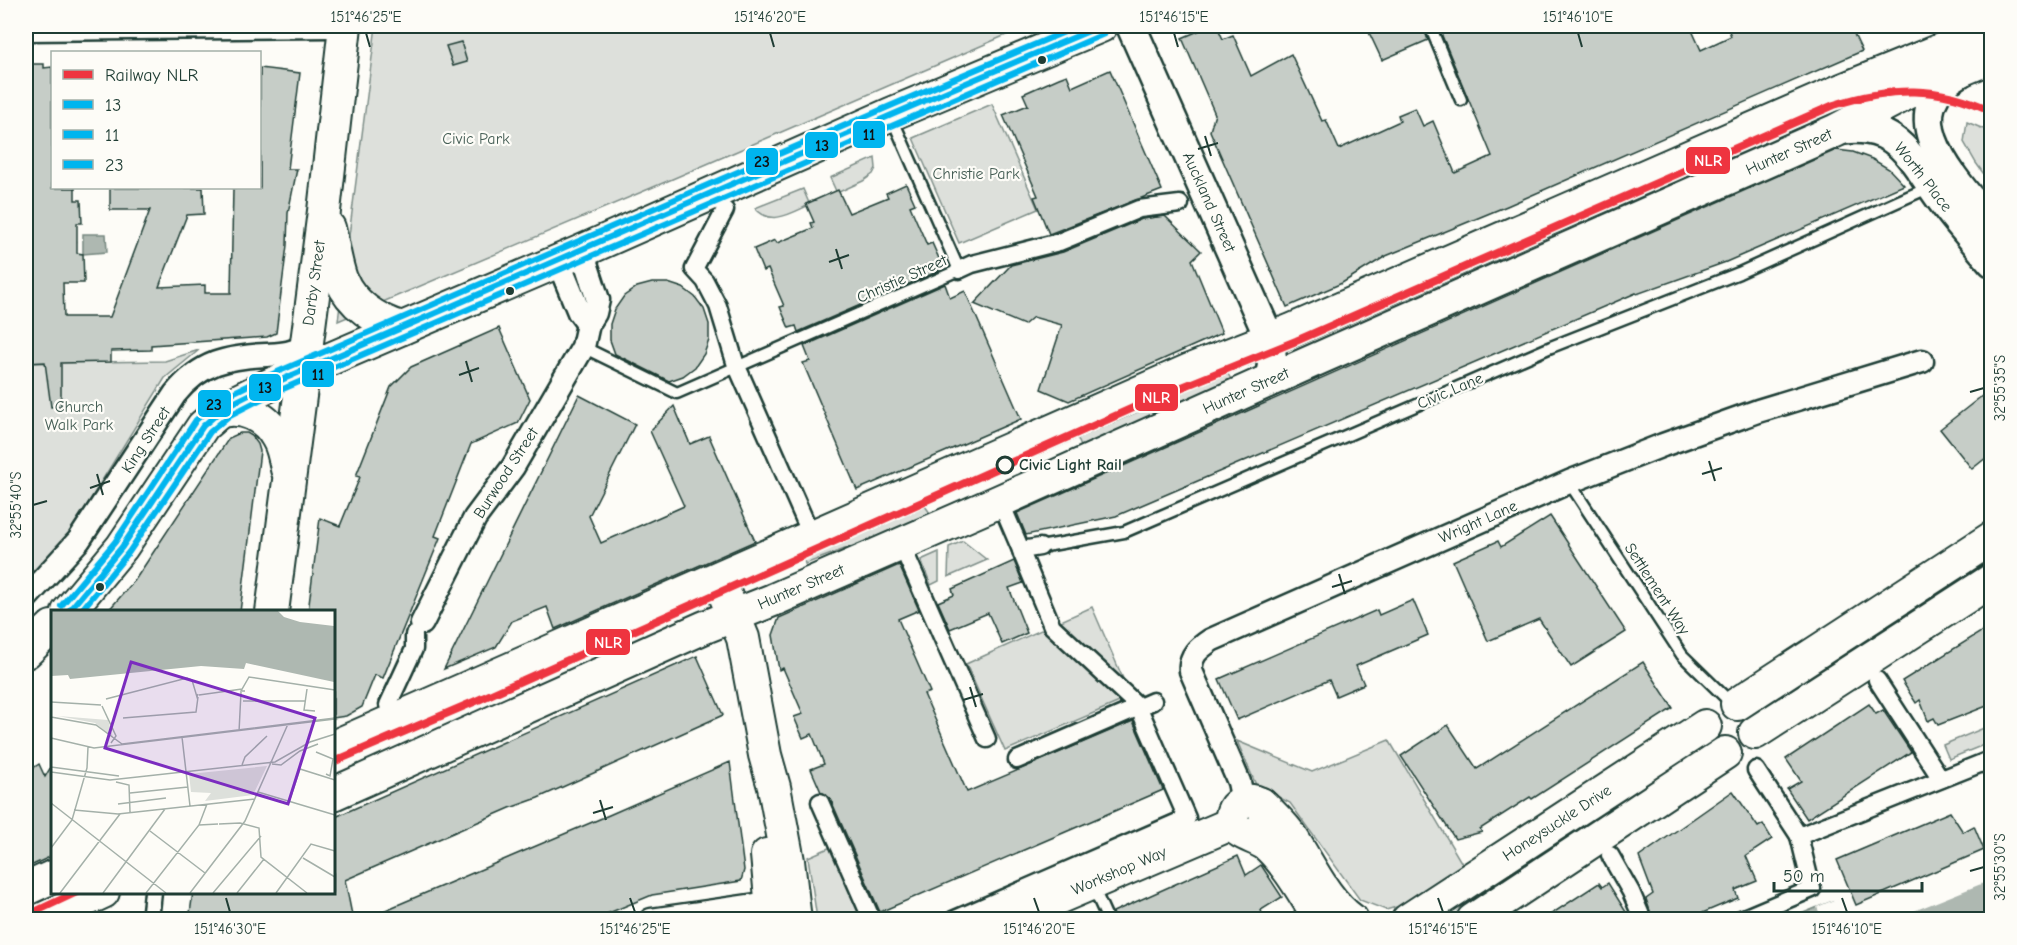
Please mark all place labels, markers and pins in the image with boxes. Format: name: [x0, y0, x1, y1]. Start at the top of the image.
unlabelled marker: [1036, 54, 1048, 66]
unlabelled marker: [504, 285, 516, 297]
marker: Civic Light Rail: [996, 456, 1014, 474]
place label: Civic Light Rail: [1019, 456, 1122, 474]
unlabelled marker: [94, 581, 106, 593]

